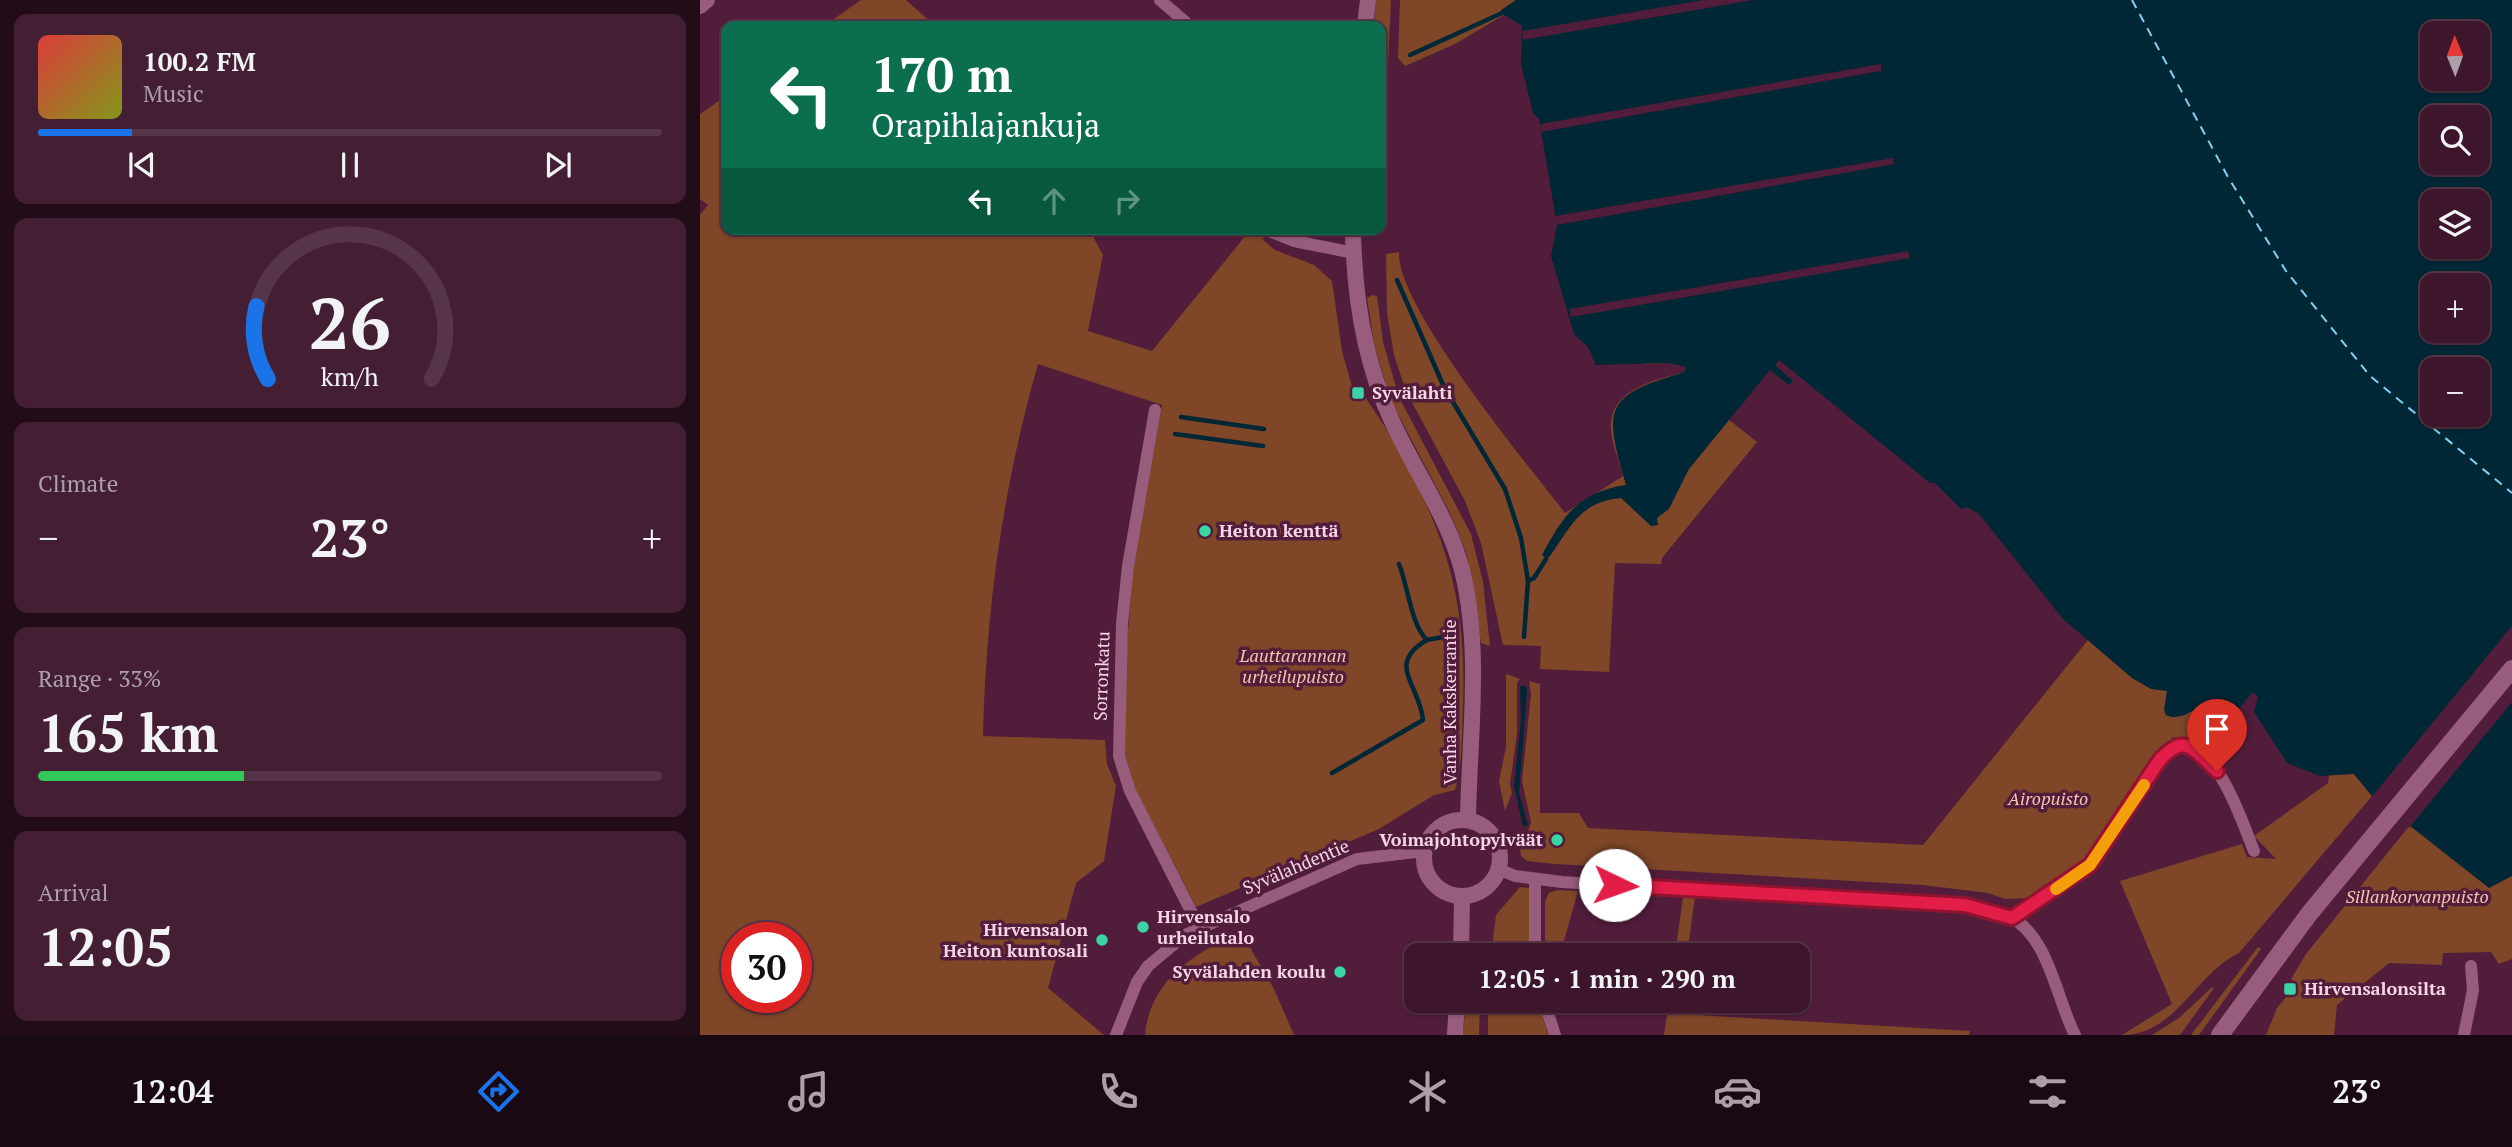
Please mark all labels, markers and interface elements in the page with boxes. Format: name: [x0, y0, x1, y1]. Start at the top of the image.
north arrow: [2420, 21, 2490, 91]
map controls: [2420, 21, 2490, 427]
text: 170 m: [871, 41, 1013, 106]
text: 100.2 FM: [143, 44, 256, 78]
icon: left: [756, 49, 847, 140]
text: Music: [143, 78, 204, 109]
text: Orapihlajankuja: [871, 104, 1100, 146]
button: search: [2420, 105, 2490, 175]
icon: previous: [123, 146, 161, 184]
icon: pause: [331, 146, 369, 184]
icon: next: [539, 146, 577, 184]
icon: left: [962, 182, 1000, 220]
icon: ahead: [1035, 182, 1073, 220]
icon: right: [1108, 182, 1146, 220]
button: layers: [2420, 189, 2490, 259]
button: +: [2420, 273, 2490, 343]
text: 26: [309, 274, 391, 371]
button: −: [2420, 357, 2490, 427]
text: km/h: [321, 360, 379, 393]
place label: Syvälahti: [1372, 380, 1453, 404]
marker: Syvälahti: [1350, 385, 1366, 401]
text: Climate: [38, 468, 118, 499]
text: 23°: [310, 503, 390, 572]
text: −: [38, 513, 58, 563]
text: +: [642, 513, 662, 563]
place label: Heiton kenttä: [1219, 518, 1339, 542]
marker: Heiton kenttä: [1197, 523, 1213, 539]
street label: Vanha Kakskerrantie: [1437, 619, 1461, 785]
street label: Sorronkatu: [1087, 631, 1115, 721]
park label: Lauttarannan urheilupuisto: [1239, 643, 1346, 688]
text: Range · 33%: [38, 663, 161, 694]
text: 165 km: [38, 698, 219, 767]
pin: [2187, 699, 2247, 771]
icon: arrive: [2198, 710, 2236, 748]
park label: Airopuisto: [2007, 786, 2088, 810]
place label: Voimajohtopylväät: [1379, 827, 1543, 851]
marker: Voimajohtopylväät: [1549, 832, 1565, 848]
street label: Syvälahdentie: [1239, 833, 1353, 899]
position arrow: [1578, 848, 1652, 922]
text: Arrival: [38, 877, 109, 908]
park label: Sillankorvanpuisto: [2345, 884, 2489, 908]
place label: Hirvensalo urheilutalo: [1157, 904, 1254, 949]
text: 12:05: [38, 912, 173, 981]
place label: Hirvensalon Heiton kuntosali: [943, 917, 1088, 962]
marker: Hirvensalo urheilutalo: [1135, 919, 1151, 935]
speed limit sign: 30: [721, 922, 812, 1013]
marker: Hirvensalon Heiton kuntosali: [1094, 932, 1110, 948]
place label: Syvälahden koulu: [1172, 959, 1326, 983]
text: 12:05 · 1 min · 290 m: [1478, 961, 1736, 995]
marker: Syvälahden koulu: [1332, 964, 1348, 980]
place label: Hirvensalonsilta: [2304, 976, 2446, 1000]
marker: Hirvensalonsilta: [2282, 981, 2298, 997]
icon: directions: [474, 1067, 523, 1116]
icon: music: [784, 1067, 833, 1116]
icon: phone: [1094, 1067, 1143, 1116]
icon: climate: [1403, 1067, 1452, 1116]
icon: car: [1713, 1067, 1762, 1116]
icon: filters: [2023, 1067, 2072, 1116]
text: 12:04: [130, 1070, 214, 1112]
text: 23°: [2332, 1070, 2382, 1112]

